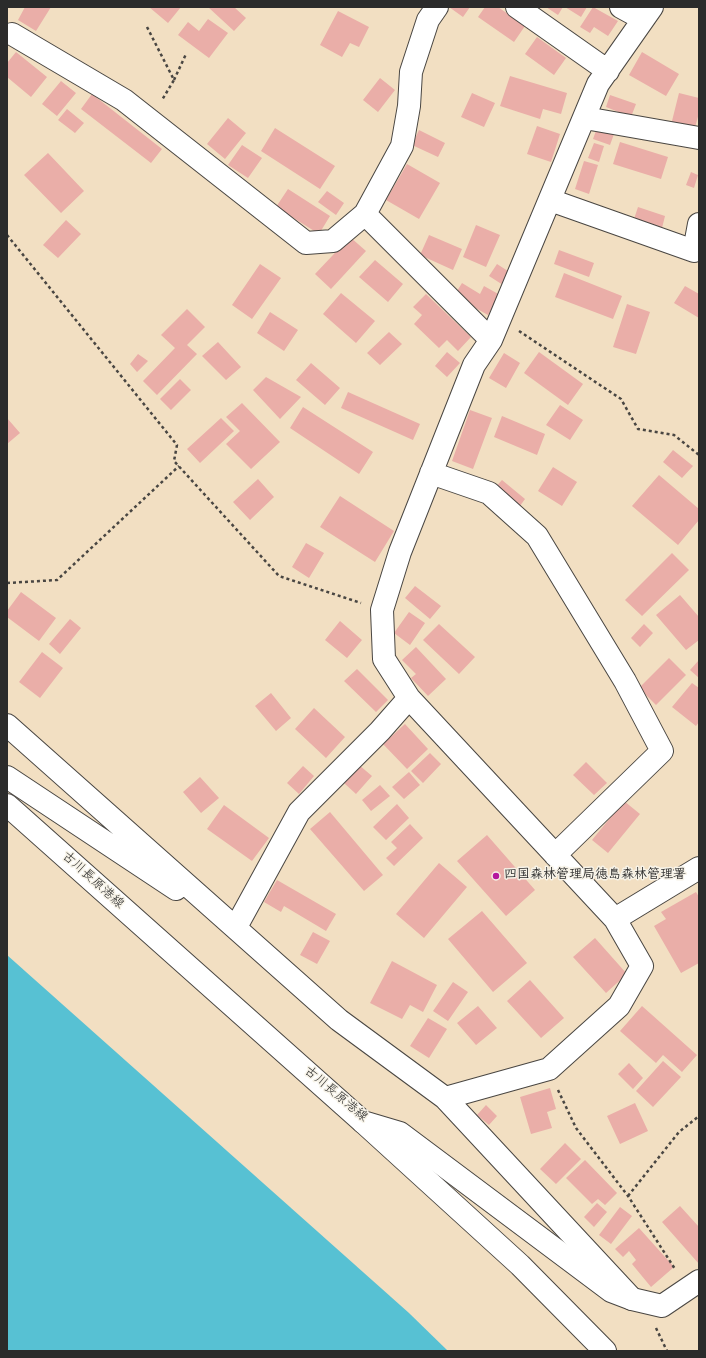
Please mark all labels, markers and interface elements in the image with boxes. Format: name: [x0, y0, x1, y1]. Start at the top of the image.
street label: 古川長原港線: [58, 849, 126, 913]
place label: 四国森林管理局徳島森林管理署: [504, 868, 686, 884]
marker: 四国森林管理局徳島森林管理署: [491, 871, 501, 881]
street label: 古川長原港線: [300, 1064, 370, 1126]

